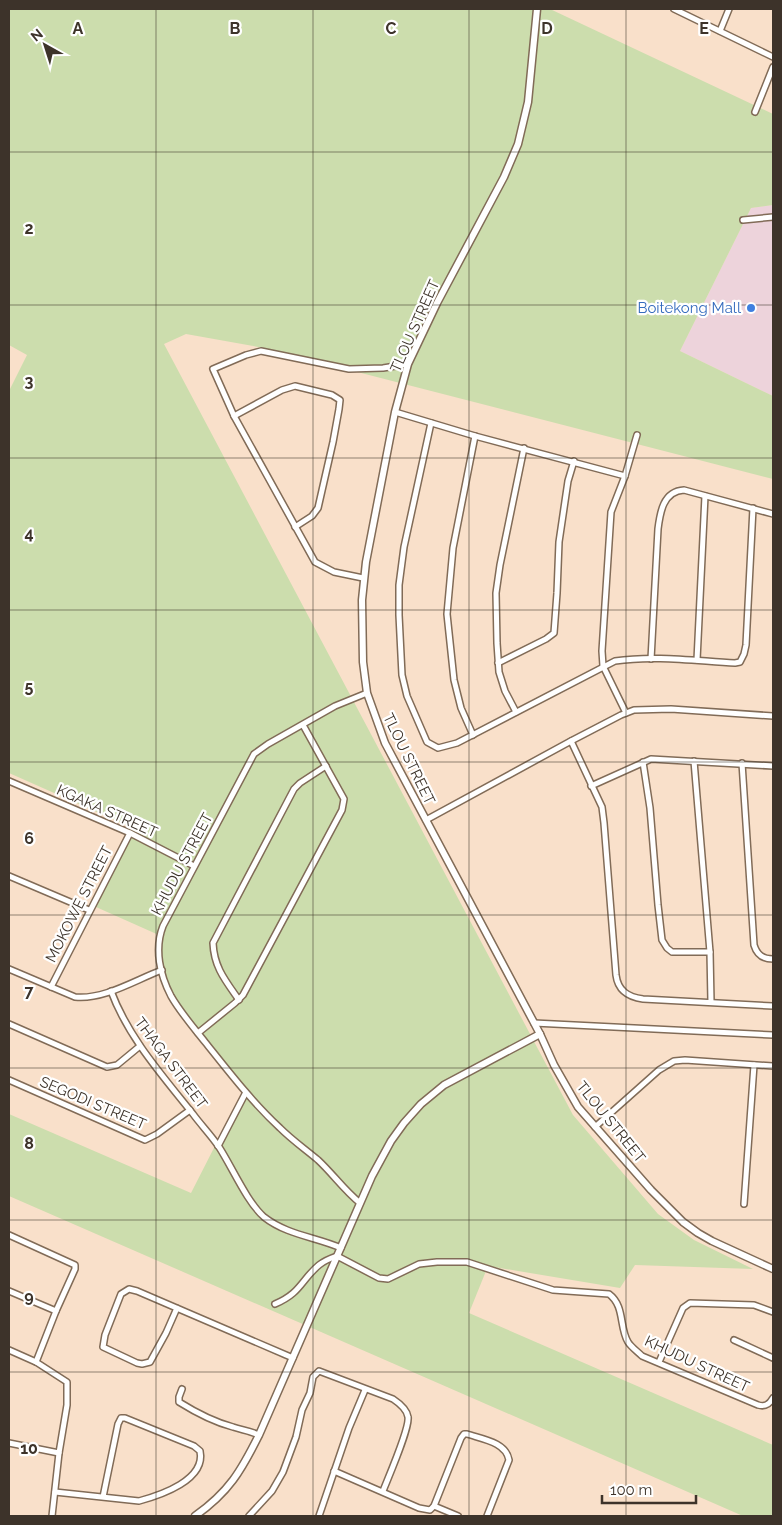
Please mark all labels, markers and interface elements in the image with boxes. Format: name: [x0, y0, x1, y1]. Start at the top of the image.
text: A: [73, 19, 84, 38]
text: B: [230, 19, 241, 38]
text: C: [386, 19, 397, 38]
text: D: [541, 19, 553, 38]
text: E: [699, 19, 709, 38]
north arrow: [20, 20, 70, 70]
text: N: [28, 25, 46, 44]
text: 2: [24, 219, 34, 238]
street label: TLOU STREET: [387, 277, 443, 375]
place label: Boitekong Mall: [637, 299, 742, 317]
marker: Boitekong Mall: [745, 302, 757, 314]
text: 3: [25, 372, 34, 391]
text: 4: [24, 524, 34, 543]
text: 5: [25, 677, 34, 696]
street label: TLOU STREET: [379, 710, 439, 808]
street label: KGAKA STREET: [54, 781, 160, 841]
street label: KHUDU STREET: [147, 810, 217, 918]
text: 6: [24, 829, 34, 848]
street label: MOKOWE STREET: [42, 843, 116, 965]
text: 7: [25, 982, 34, 1001]
street label: THAGA STREET: [131, 1014, 211, 1112]
street label: SEGODI STREET: [37, 1072, 149, 1134]
street label: TLOU STREET: [573, 1078, 649, 1166]
text: 8: [24, 1134, 34, 1153]
text: 9: [24, 1287, 34, 1306]
street label: KHUDU STREET: [642, 1332, 752, 1396]
text: 10: [20, 1439, 38, 1458]
scale bar: [602, 1472, 696, 1504]
text: 100 m: [610, 1481, 652, 1499]

